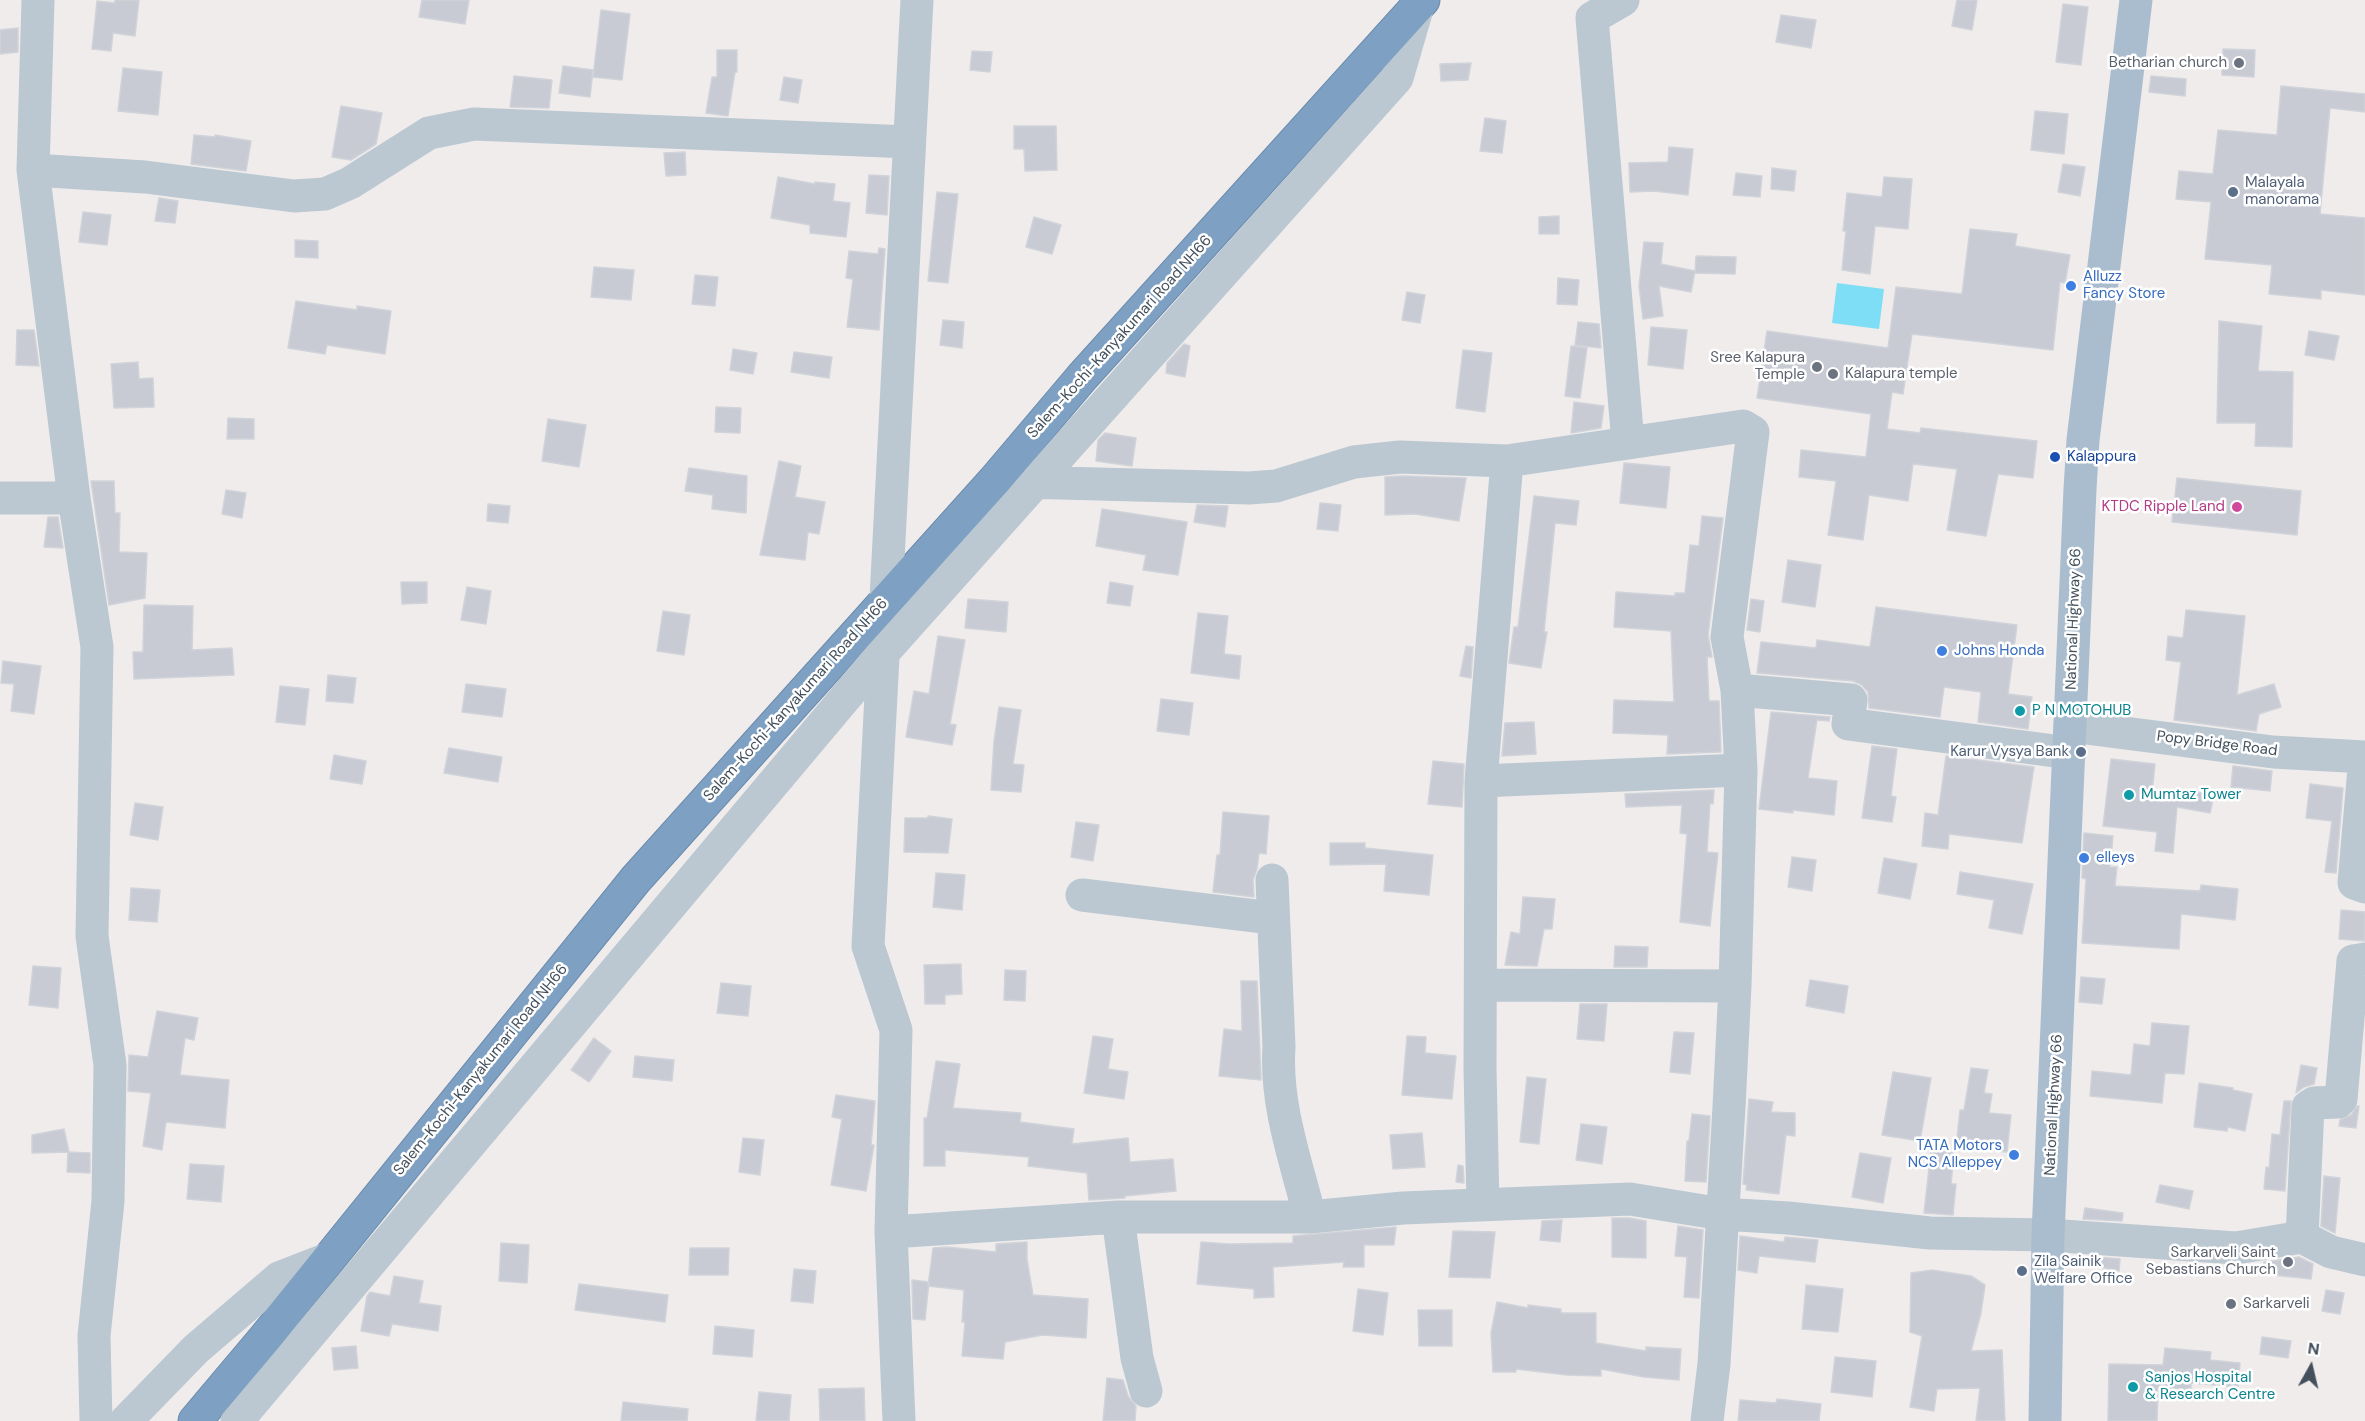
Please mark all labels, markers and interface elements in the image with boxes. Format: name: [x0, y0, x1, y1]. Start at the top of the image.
place label: Betharian church: [2109, 54, 2227, 72]
marker: Betharian church: [2232, 56, 2246, 70]
place label: Malayala manorama: [2245, 174, 2319, 209]
marker: Malayala manorama: [2226, 185, 2240, 199]
street label: Salem-Kochi-Kanyakumari Road NH66: [1024, 232, 1216, 442]
place label: Alluzz Fancy Store: [2083, 268, 2165, 303]
marker: Alluzz Fancy Store: [2064, 279, 2078, 293]
place label: Sree Kalapura Temple: [1710, 349, 1805, 384]
marker: Sree Kalapura Temple: [1810, 360, 1824, 374]
place label: Kalapura temple: [1845, 365, 1958, 383]
marker: Kalapura temple: [1826, 367, 1840, 381]
place label: Kalappura: [2067, 448, 2136, 466]
marker: Kalappura: [2048, 450, 2062, 464]
place label: KTDC Ripple Land: [2102, 498, 2225, 516]
marker: KTDC Ripple Land: [2230, 500, 2244, 514]
street label: National Highway 66: [2063, 548, 2085, 690]
street label: Salem-Kochi-Kanyakumari Road NH66: [700, 595, 892, 805]
place label: Johns Honda: [1954, 642, 2044, 660]
marker: Johns Honda: [1935, 644, 1949, 658]
place label: P N MOTOHUB: [2032, 702, 2131, 720]
marker: P N MOTOHUB: [2013, 704, 2027, 718]
street label: Popy Bridge Road: [2156, 728, 2278, 760]
place label: Karur Vysya Bank: [1950, 743, 2069, 761]
marker: Karur Vysya Bank: [2074, 745, 2088, 759]
place label: Mumtaz Tower: [2141, 786, 2241, 804]
marker: Mumtaz Tower: [2122, 788, 2136, 802]
place label: elleys: [2096, 849, 2135, 867]
marker: elleys: [2077, 851, 2091, 865]
street label: Salem-Kochi-Kanyakumari Road NH66: [390, 961, 572, 1179]
street label: National Highway 66: [2041, 1034, 2067, 1176]
place label: TATA Motors NCS Alleppey: [1908, 1137, 2002, 1172]
marker: TATA Motors NCS Alleppey: [2007, 1148, 2021, 1162]
place label: Sarkarveli Saint Sebastians Church: [2146, 1244, 2276, 1279]
place label: Zila Sainik Welfare Office: [2034, 1253, 2133, 1288]
marker: Sarkarveli Saint Sebastians Church: [2281, 1255, 2295, 1269]
marker: Zila Sainik Welfare Office: [2015, 1264, 2029, 1278]
place label: Sarkarveli: [2243, 1295, 2310, 1313]
marker: Sarkarveli: [2224, 1297, 2238, 1311]
north arrow: [2281, 1337, 2341, 1397]
text: N: [2306, 1337, 2321, 1360]
place label: Sanjos Hospital & Research Centre: [2145, 1369, 2275, 1404]
marker: Sanjos Hospital & Research Centre: [2126, 1380, 2140, 1394]

